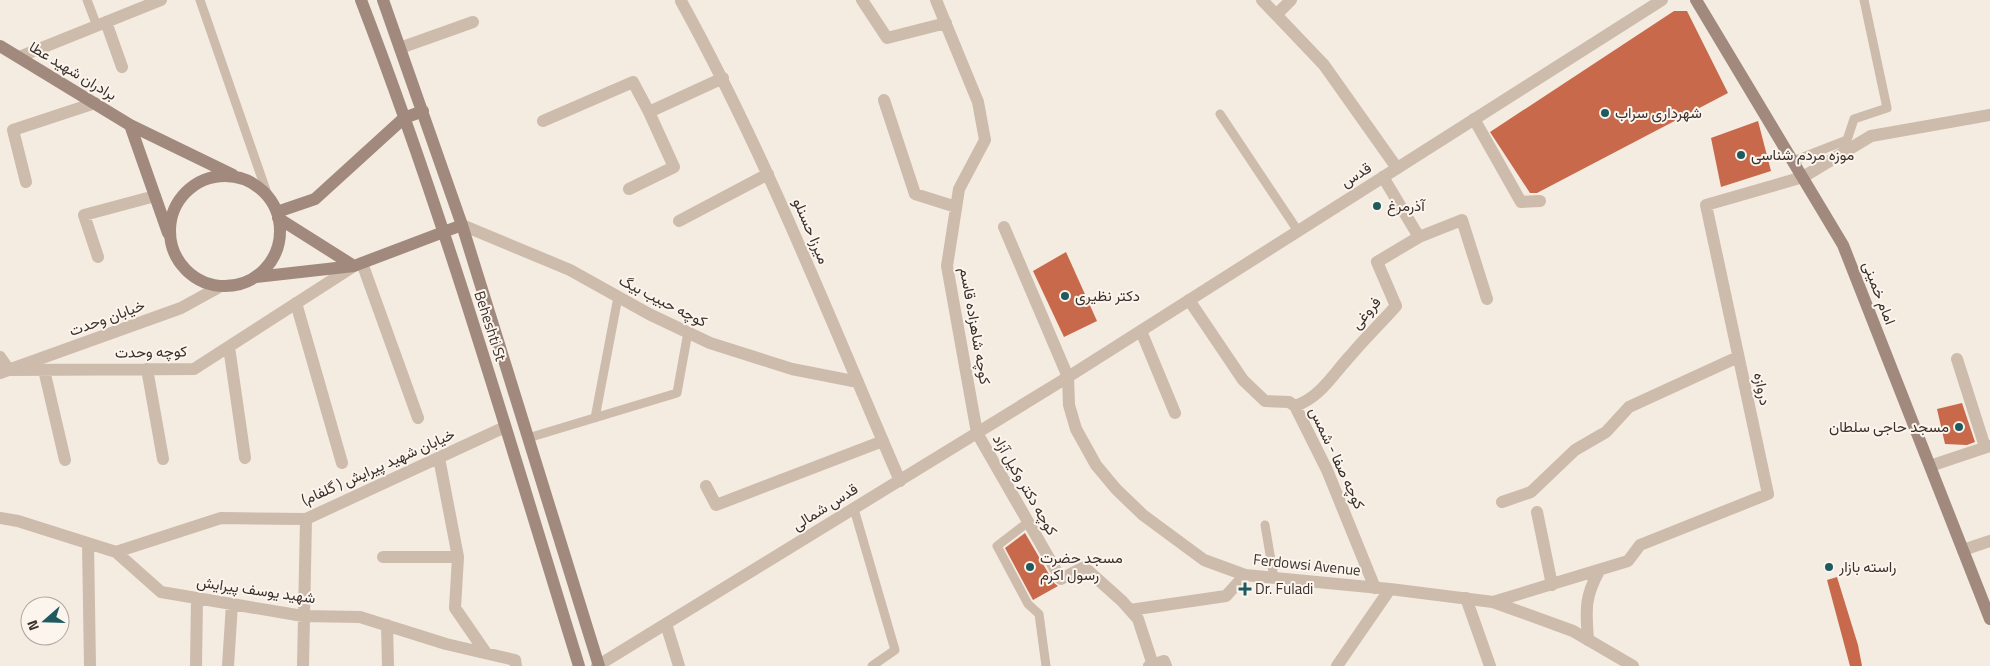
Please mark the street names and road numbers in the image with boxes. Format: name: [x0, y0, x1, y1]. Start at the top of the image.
street label: برادران شهید عطا: [25, 35, 122, 106]
street label: قدس: [1336, 156, 1376, 193]
street label: میرزا حسنلو: [787, 194, 836, 267]
street label: امام خمینی: [1857, 258, 1902, 328]
street label: کوچه شاهزاده قاسم: [954, 266, 997, 387]
street label: کوچه حبیب بیگ: [615, 268, 712, 333]
street label: Beheshti St: [468, 288, 513, 365]
street label: فروغی: [1345, 291, 1386, 334]
street label: خیابان وحدت: [66, 293, 148, 342]
street label: کوچه وحدت: [115, 339, 188, 364]
street label: دروازه: [1748, 370, 1777, 408]
street label: کوچه صفا - شمس: [1304, 403, 1371, 513]
street label: خیابان شهید پیرایش ( گلفام): [297, 422, 458, 511]
street label: کوچه دکتر وکیل آزاد: [987, 430, 1064, 540]
street label: قدس شمالی: [787, 477, 862, 536]
street label: Ferdowsi Avenue: [1252, 547, 1362, 582]
street label: شهید یوسف پیرایش: [195, 570, 317, 609]

